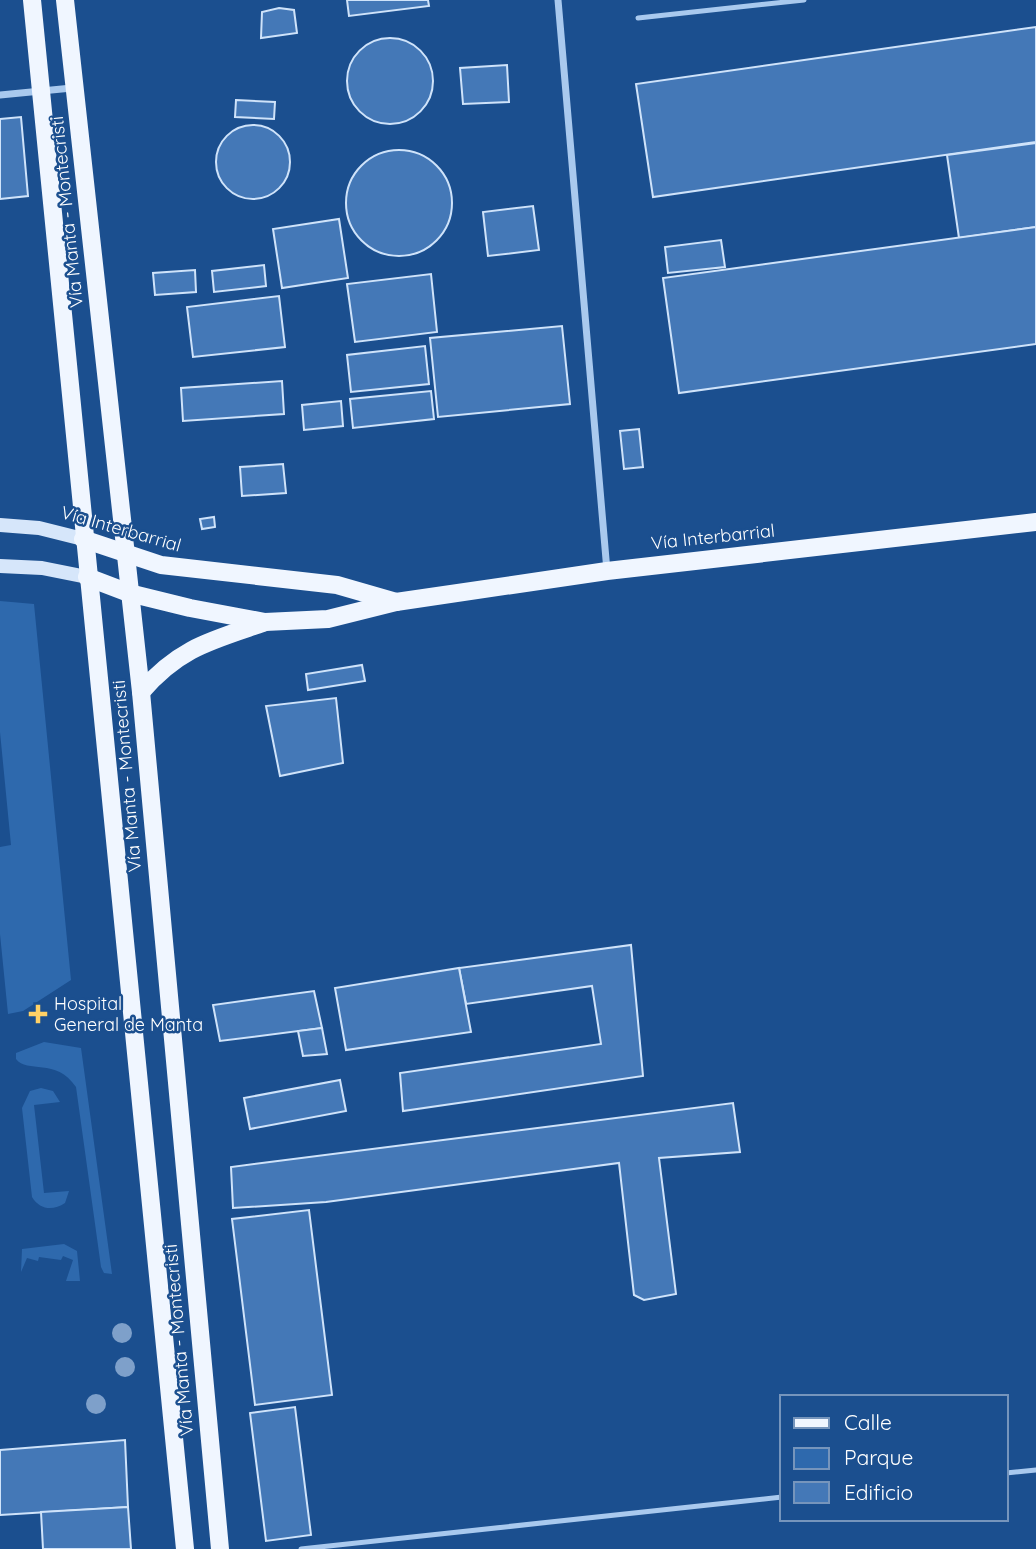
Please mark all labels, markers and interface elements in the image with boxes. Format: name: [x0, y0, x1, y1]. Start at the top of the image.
street label: Vía Manta - Montecristi: [45, 115, 88, 309]
street label: Vía Interbarrial: [58, 500, 184, 557]
street label: Vía Interbarrial: [650, 519, 776, 554]
street label: Vía Manta - Montecristi: [107, 679, 146, 873]
place label: Hospital General de Manta: [54, 992, 203, 1036]
marker: Hospital General de Manta: [28, 1004, 48, 1024]
street label: Vía Manta - Montecristi: [159, 1243, 198, 1437]
legend: [780, 1395, 1008, 1521]
text: Calle: [844, 1409, 892, 1435]
text: Parque: [844, 1444, 913, 1470]
text: Edificio: [844, 1479, 913, 1505]

